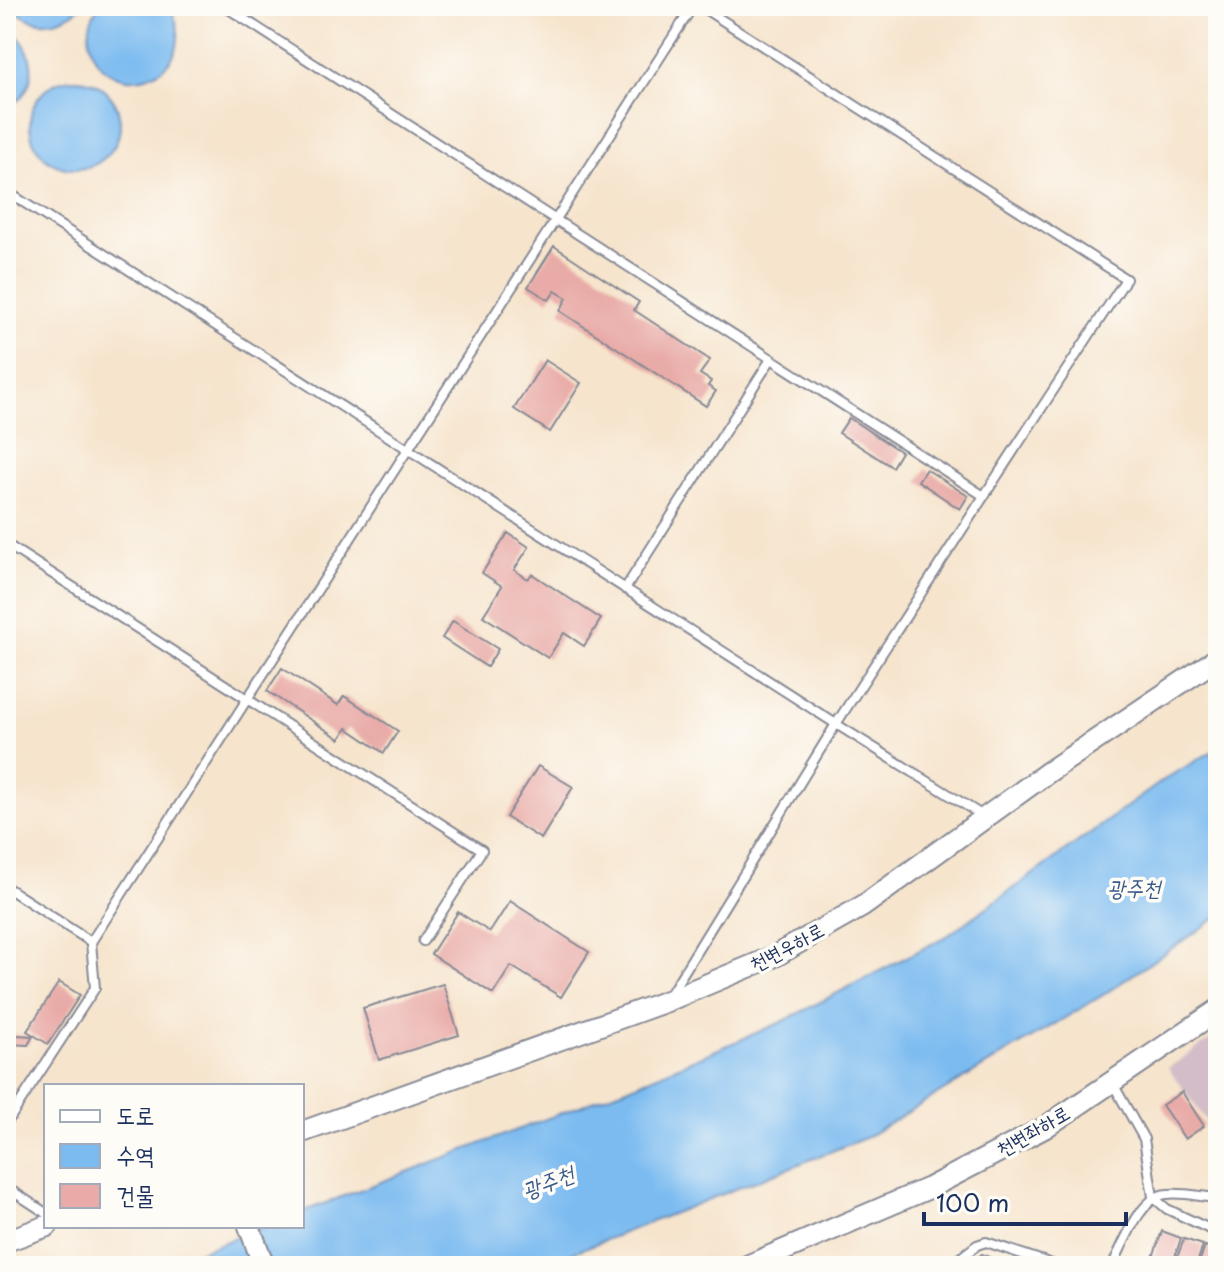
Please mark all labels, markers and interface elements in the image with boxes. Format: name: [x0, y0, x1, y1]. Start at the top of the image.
water label: 광주천: [1107, 870, 1163, 903]
street label: 천변우하로: [744, 914, 829, 978]
legend: [44, 1084, 304, 1228]
text: 도로: [116, 1096, 155, 1132]
street label: 천변좌하로: [990, 1097, 1075, 1163]
text: 수역: [116, 1136, 155, 1172]
water label: 광주천: [517, 1155, 580, 1206]
text: 건물: [116, 1176, 155, 1212]
scale bar: [924, 1176, 1126, 1226]
text: 100 m: [936, 1184, 1009, 1220]

